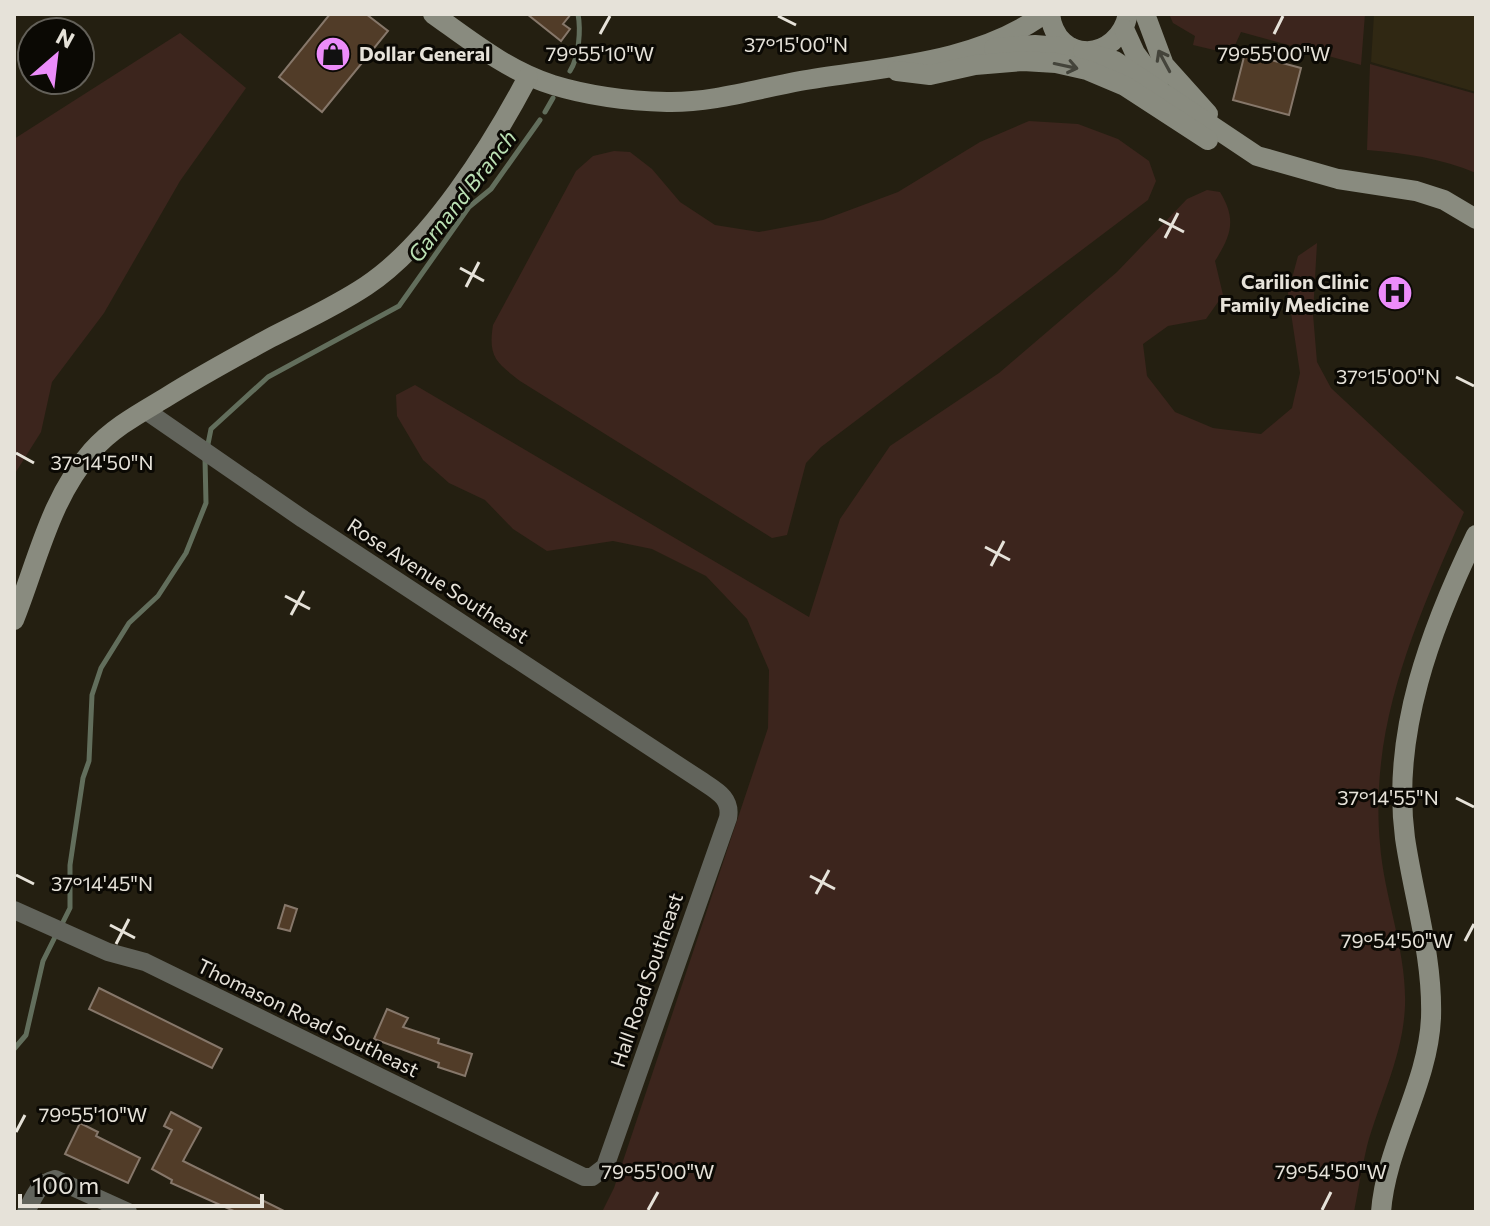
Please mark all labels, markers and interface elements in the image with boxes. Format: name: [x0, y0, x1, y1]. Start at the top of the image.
north arrow: [16, 16, 96, 96]
text: N: [52, 22, 79, 54]
text: 37°15'00"N: [744, 32, 848, 56]
shop icon: Dollar General: [314, 35, 352, 73]
place label: Dollar General: [359, 41, 490, 65]
text: 79°55'10"W: [546, 41, 654, 65]
text: 79°55'00"W: [1218, 41, 1330, 65]
one-way arrow: [1155, 49, 1171, 73]
one-way arrow: [1053, 59, 1079, 74]
water label: Garnand Branch: [402, 124, 522, 267]
place label: Carilion Clinic Family Medicine: [1220, 269, 1369, 316]
hospital icon: Carilion Clinic Family Medicine: [1376, 274, 1414, 312]
text: 37°15'00"N: [1336, 364, 1440, 388]
text: 37°14'50"N: [50, 450, 154, 474]
street label: Rose Avenue Southeast: [343, 513, 534, 648]
text: 37°14'55"N: [1337, 785, 1439, 809]
text: 37°14'45"N: [51, 871, 153, 895]
street label: Hall Road Southeast: [605, 889, 687, 1070]
text: 79°54'50"W: [1341, 928, 1453, 952]
street label: Thomason Road Southeast: [194, 953, 423, 1081]
text: 79°55'10"W: [39, 1102, 147, 1126]
scale bar: [20, 1158, 262, 1208]
text: 79°55'00"W: [602, 1159, 714, 1183]
text: 79°54'50"W: [1275, 1159, 1387, 1183]
text: 100 m: [32, 1170, 99, 1199]

